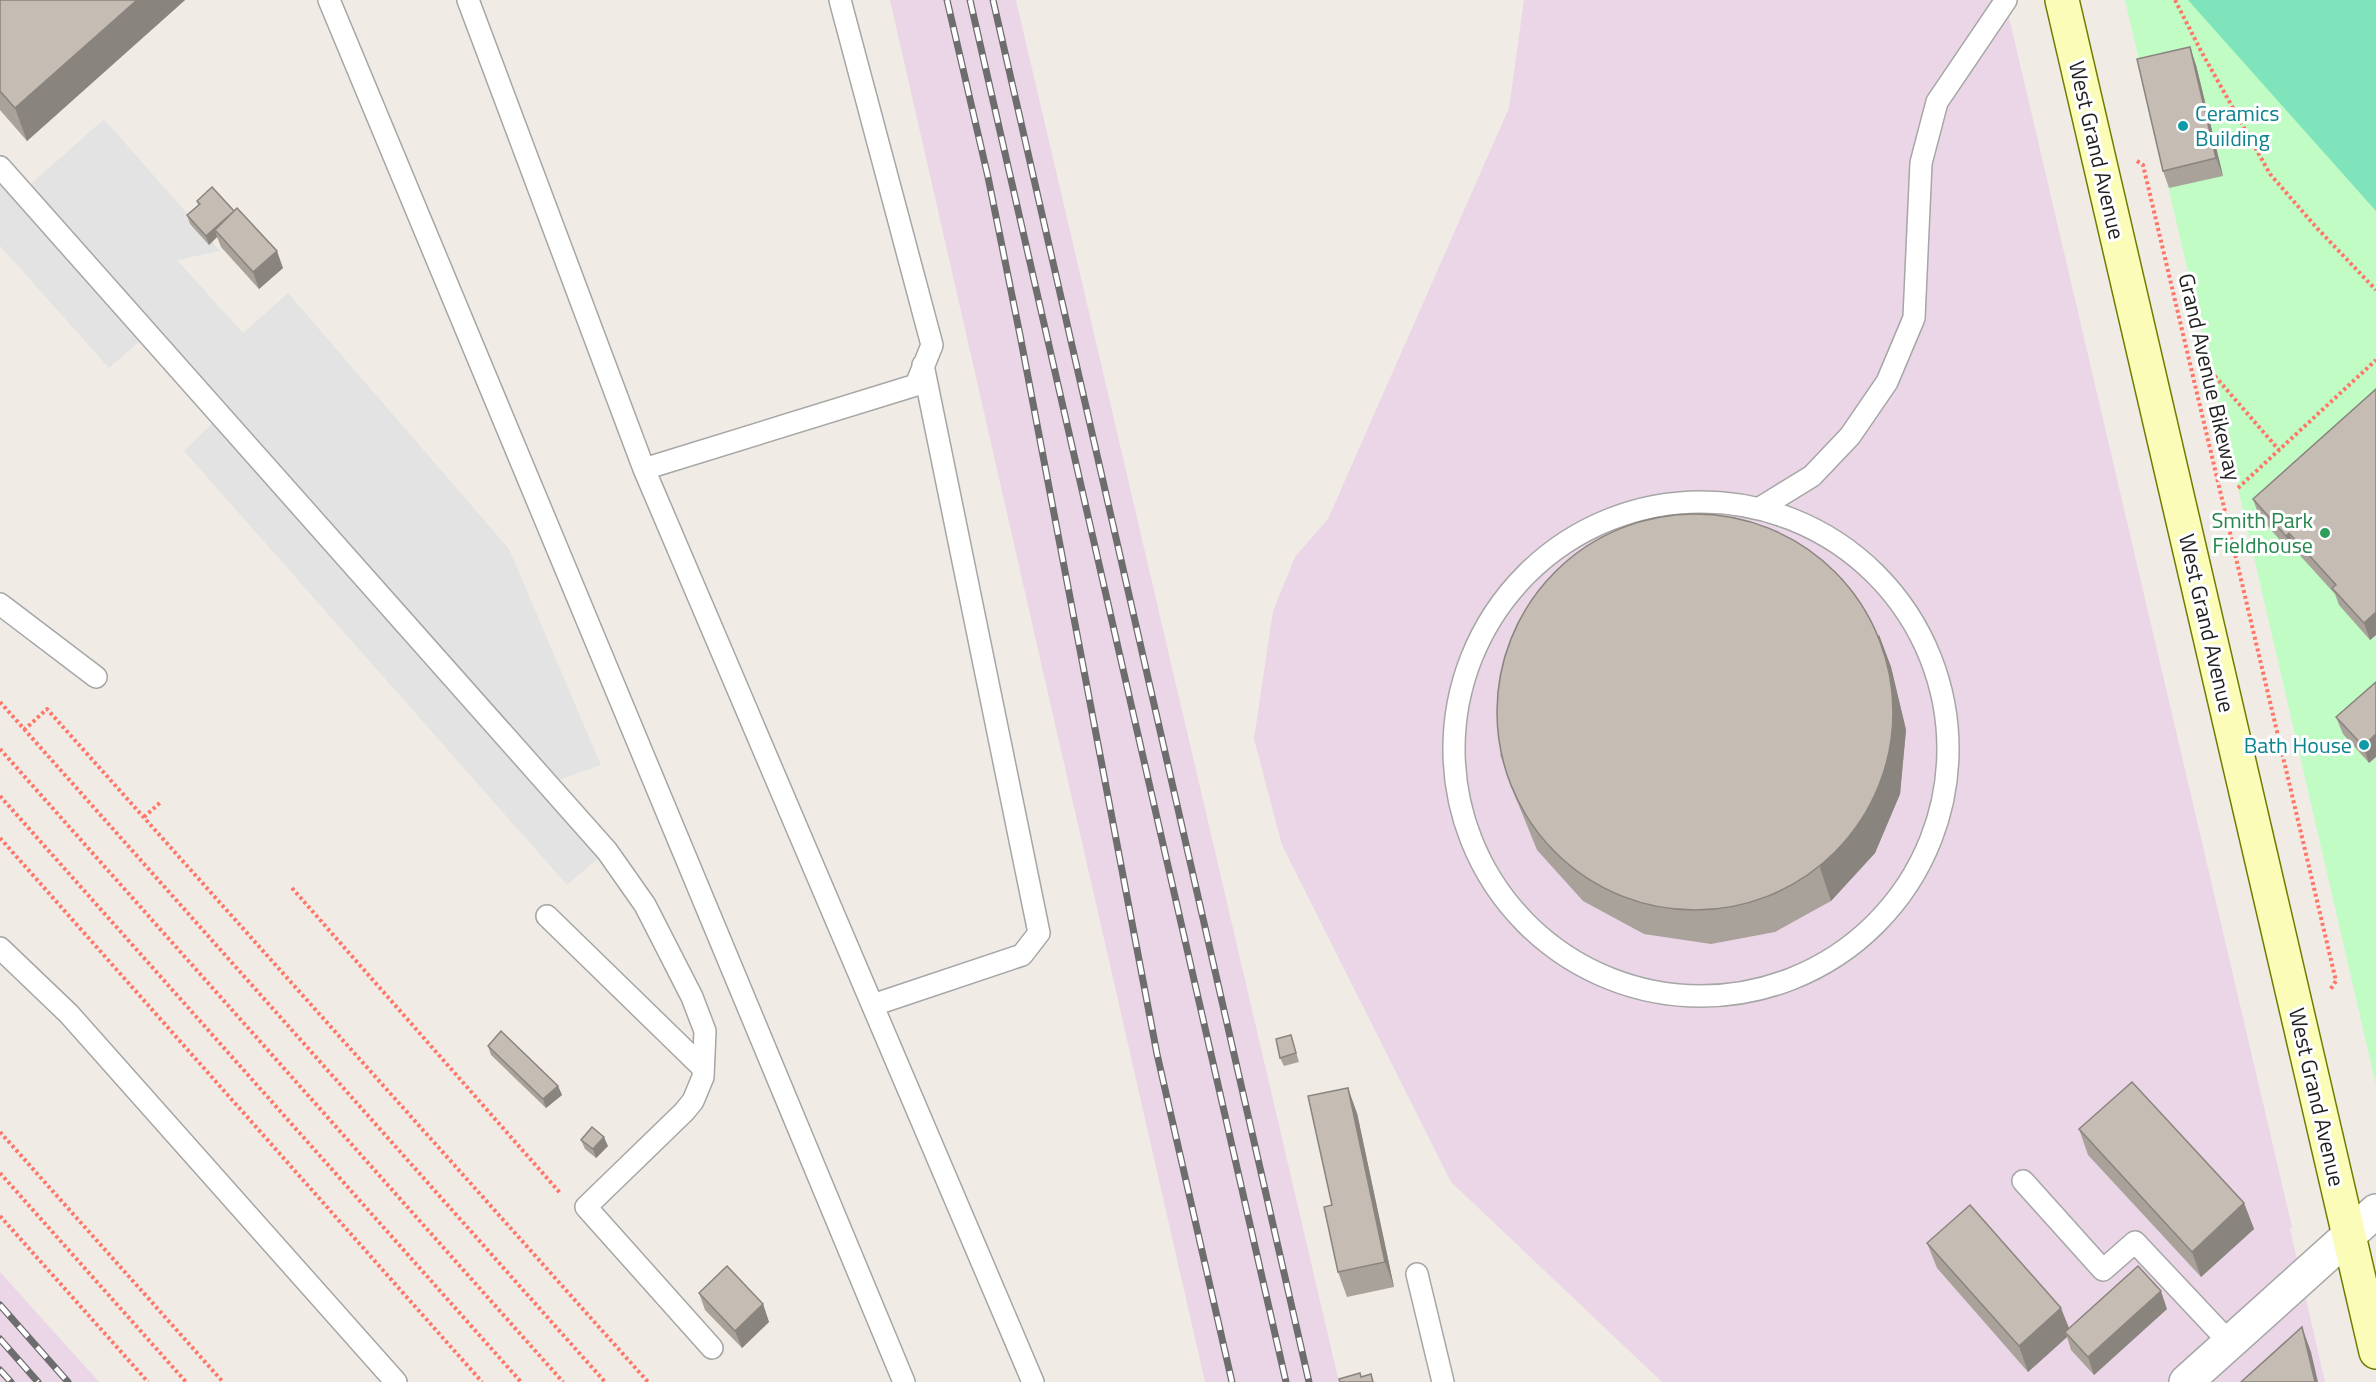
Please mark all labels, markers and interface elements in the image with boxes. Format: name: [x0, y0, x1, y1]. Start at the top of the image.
street label: West Grand Avenue: [2060, 57, 2134, 243]
place label: Ceramics Building: [2195, 96, 2280, 155]
marker: Ceramics Building: [2176, 119, 2190, 133]
street label: Grand Avenue Bikeway: [2170, 270, 2250, 484]
place label: Smith Park Fieldhouse: [2211, 503, 2313, 562]
marker: Smith Park Fieldhouse: [2318, 526, 2332, 540]
street label: West Grand Avenue: [2170, 530, 2244, 716]
place label: Bath House: [2244, 728, 2352, 762]
marker: Bath House: [2357, 738, 2371, 752]
street label: West Grand Avenue: [2280, 1004, 2354, 1190]

